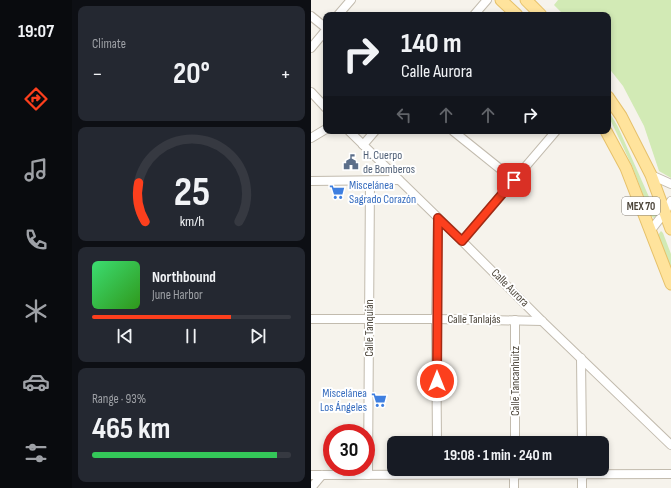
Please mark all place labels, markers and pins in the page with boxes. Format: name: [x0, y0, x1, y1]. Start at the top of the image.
place label: H. Cuerpo de Bomberos: [363, 148, 415, 177]
public building icon: H. Cuerpo de Bomberos: [342, 153, 360, 171]
pin: [497, 163, 531, 197]
place label: Miscelánea Sagrado Corazón: [349, 178, 416, 207]
supermarket icon: Miscelánea Sagrado Corazón: [328, 183, 346, 201]
place label: Miscelánea Los Ángeles: [320, 386, 367, 415]
supermarket icon: Miscelánea Los Ángeles: [370, 391, 388, 409]

